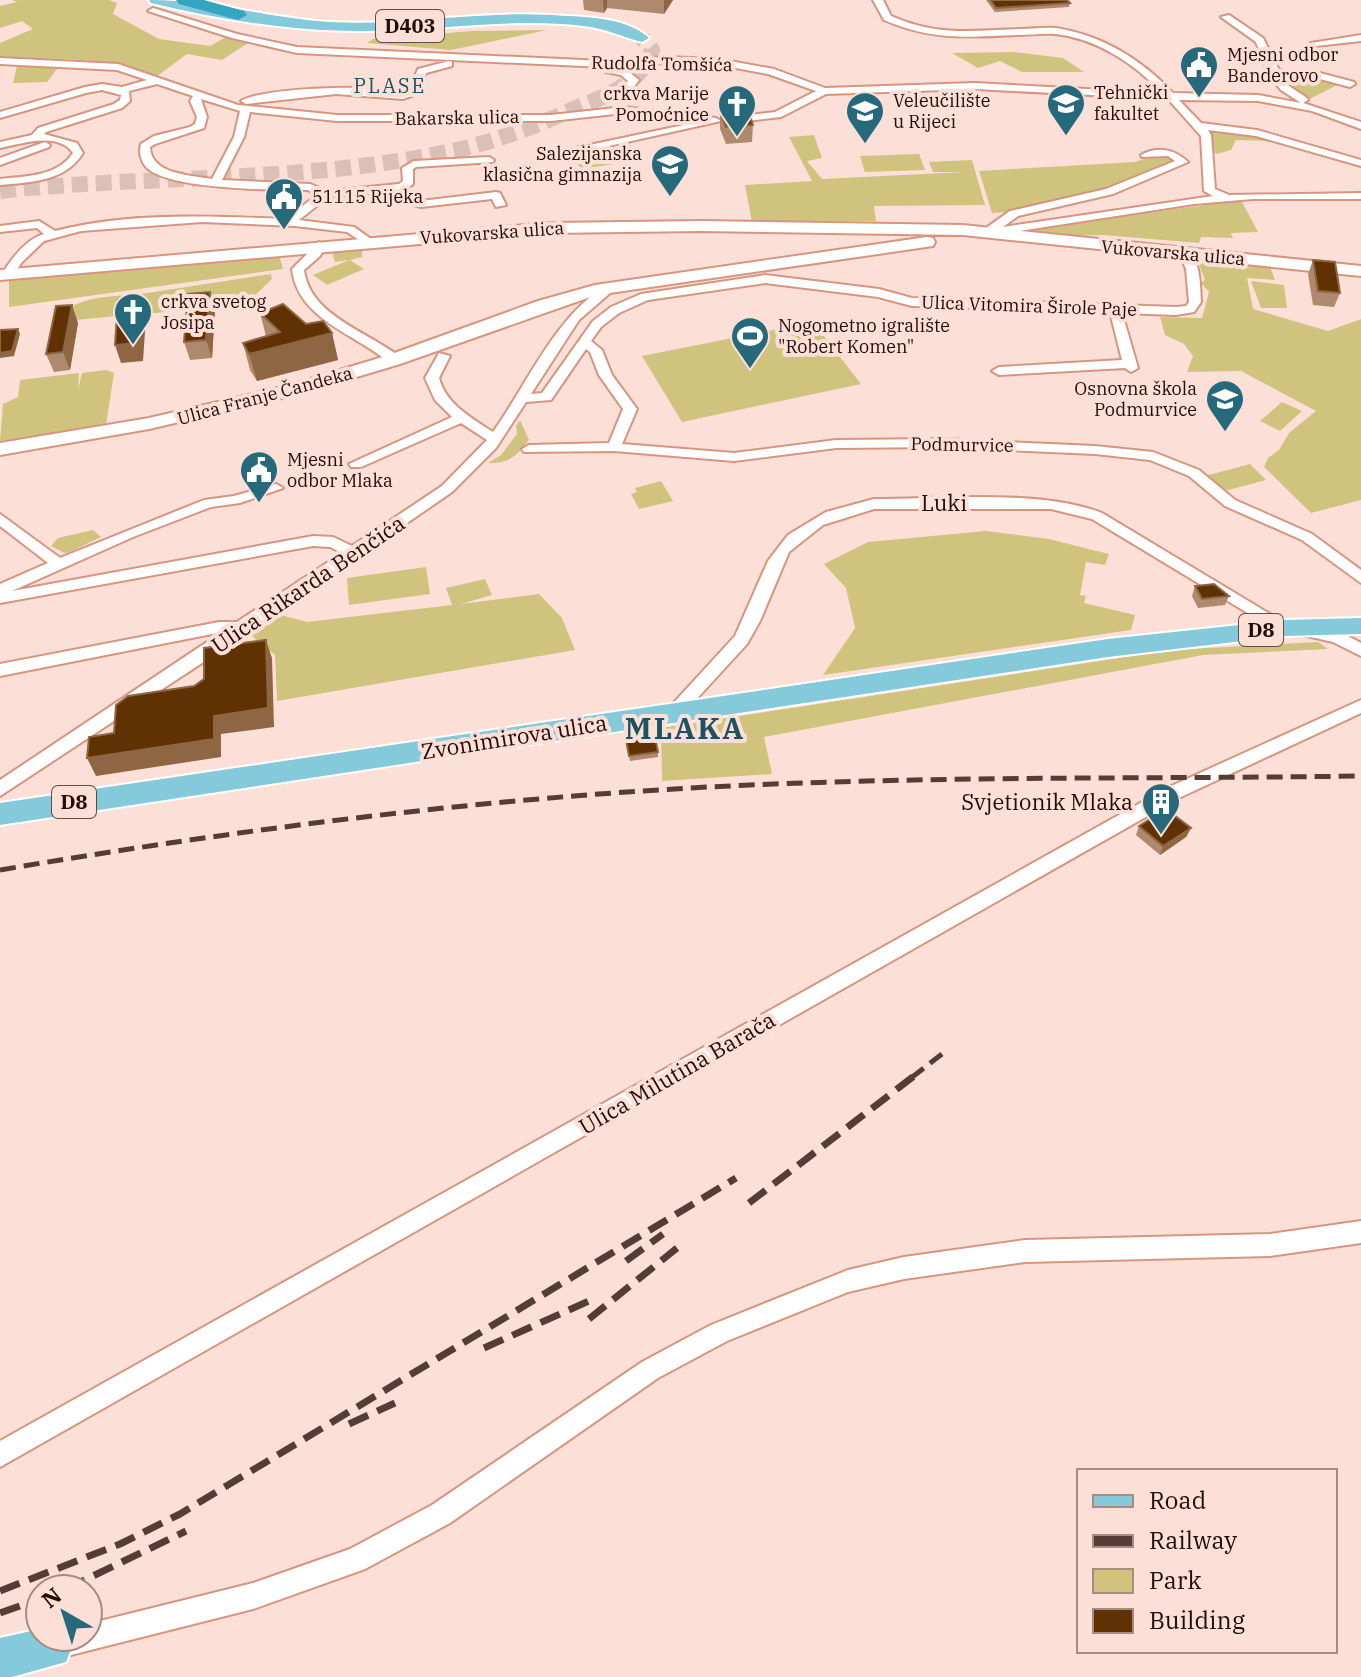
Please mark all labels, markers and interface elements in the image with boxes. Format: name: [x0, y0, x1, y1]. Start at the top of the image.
road number: D403: [376, 10, 444, 42]
place label: Mjesni odbor Banderovo: [1227, 43, 1338, 87]
public building icon: Mjesni odbor Banderovo: [1178, 44, 1220, 99]
street label: Rudolfa Tomšića: [591, 51, 733, 76]
district label: PLASE: [354, 72, 426, 99]
place label: Tehnički fakultet: [1094, 81, 1169, 125]
place label: crkva Marije Pomoćnice: [604, 82, 709, 126]
school or university icon: Tehnički fakultet: [1045, 82, 1087, 137]
church icon: crkva Marije Pomoćnice: [716, 83, 758, 138]
place label: Veleučilište u Rijeci: [893, 89, 991, 133]
school or university icon: Veleučilište u Rijeci: [844, 90, 886, 145]
street label: Bakarska ulica: [394, 105, 520, 130]
place label: Salezijanska klasična gimnazija: [483, 142, 642, 186]
school or university icon: Salezijanska klasična gimnazija: [649, 143, 691, 198]
public building icon: 51115 Rijeka: [263, 176, 305, 231]
place label: 51115 Rijeka: [312, 185, 424, 208]
street label: Vukovarska ulica: [419, 216, 565, 249]
street label: Vukovarska ulica: [1100, 235, 1246, 270]
street label: Ulica Vitomira Širole Paje: [921, 289, 1137, 321]
place label: crkva svetog Josipa: [161, 290, 266, 334]
church icon: crkva svetog Josipa: [112, 291, 154, 346]
place label: Nogometno igralište "Robert Komen": [778, 314, 950, 358]
sports icon: Nogometno igralište "Robert Komen": [729, 315, 771, 370]
street label: Ulica Franje Čandeka: [174, 360, 355, 430]
place label: Osnovna škola Podmurvice: [1074, 377, 1197, 421]
school or university icon: Osnovna škola Podmurvice: [1204, 378, 1246, 433]
street label: Podmurvice: [910, 432, 1014, 457]
place label: Mjesni odbor Mlaka: [287, 448, 393, 492]
public building icon: Mjesni odbor Mlaka: [238, 449, 280, 504]
street label: Luki: [921, 488, 967, 517]
street label: Ulica Rikarda Benčića: [205, 508, 410, 659]
road number: D8: [1239, 614, 1283, 646]
street label: Zvonimirova ulica: [419, 707, 609, 766]
district label: MLAKA: [625, 708, 745, 747]
building icon: Svjetionik Mlaka: [1140, 781, 1182, 836]
road number: D8: [52, 786, 96, 818]
place label: Svjetionik Mlaka: [961, 787, 1133, 816]
street label: Ulica Milutina Barača: [573, 1004, 780, 1141]
legend: [1077, 1469, 1337, 1653]
text: Road: [1149, 1484, 1206, 1516]
text: Railway: [1149, 1524, 1237, 1556]
text: Park: [1149, 1564, 1201, 1596]
north arrow: [24, 1573, 104, 1653]
text: N: [35, 1580, 67, 1614]
text: Building: [1149, 1604, 1245, 1636]

